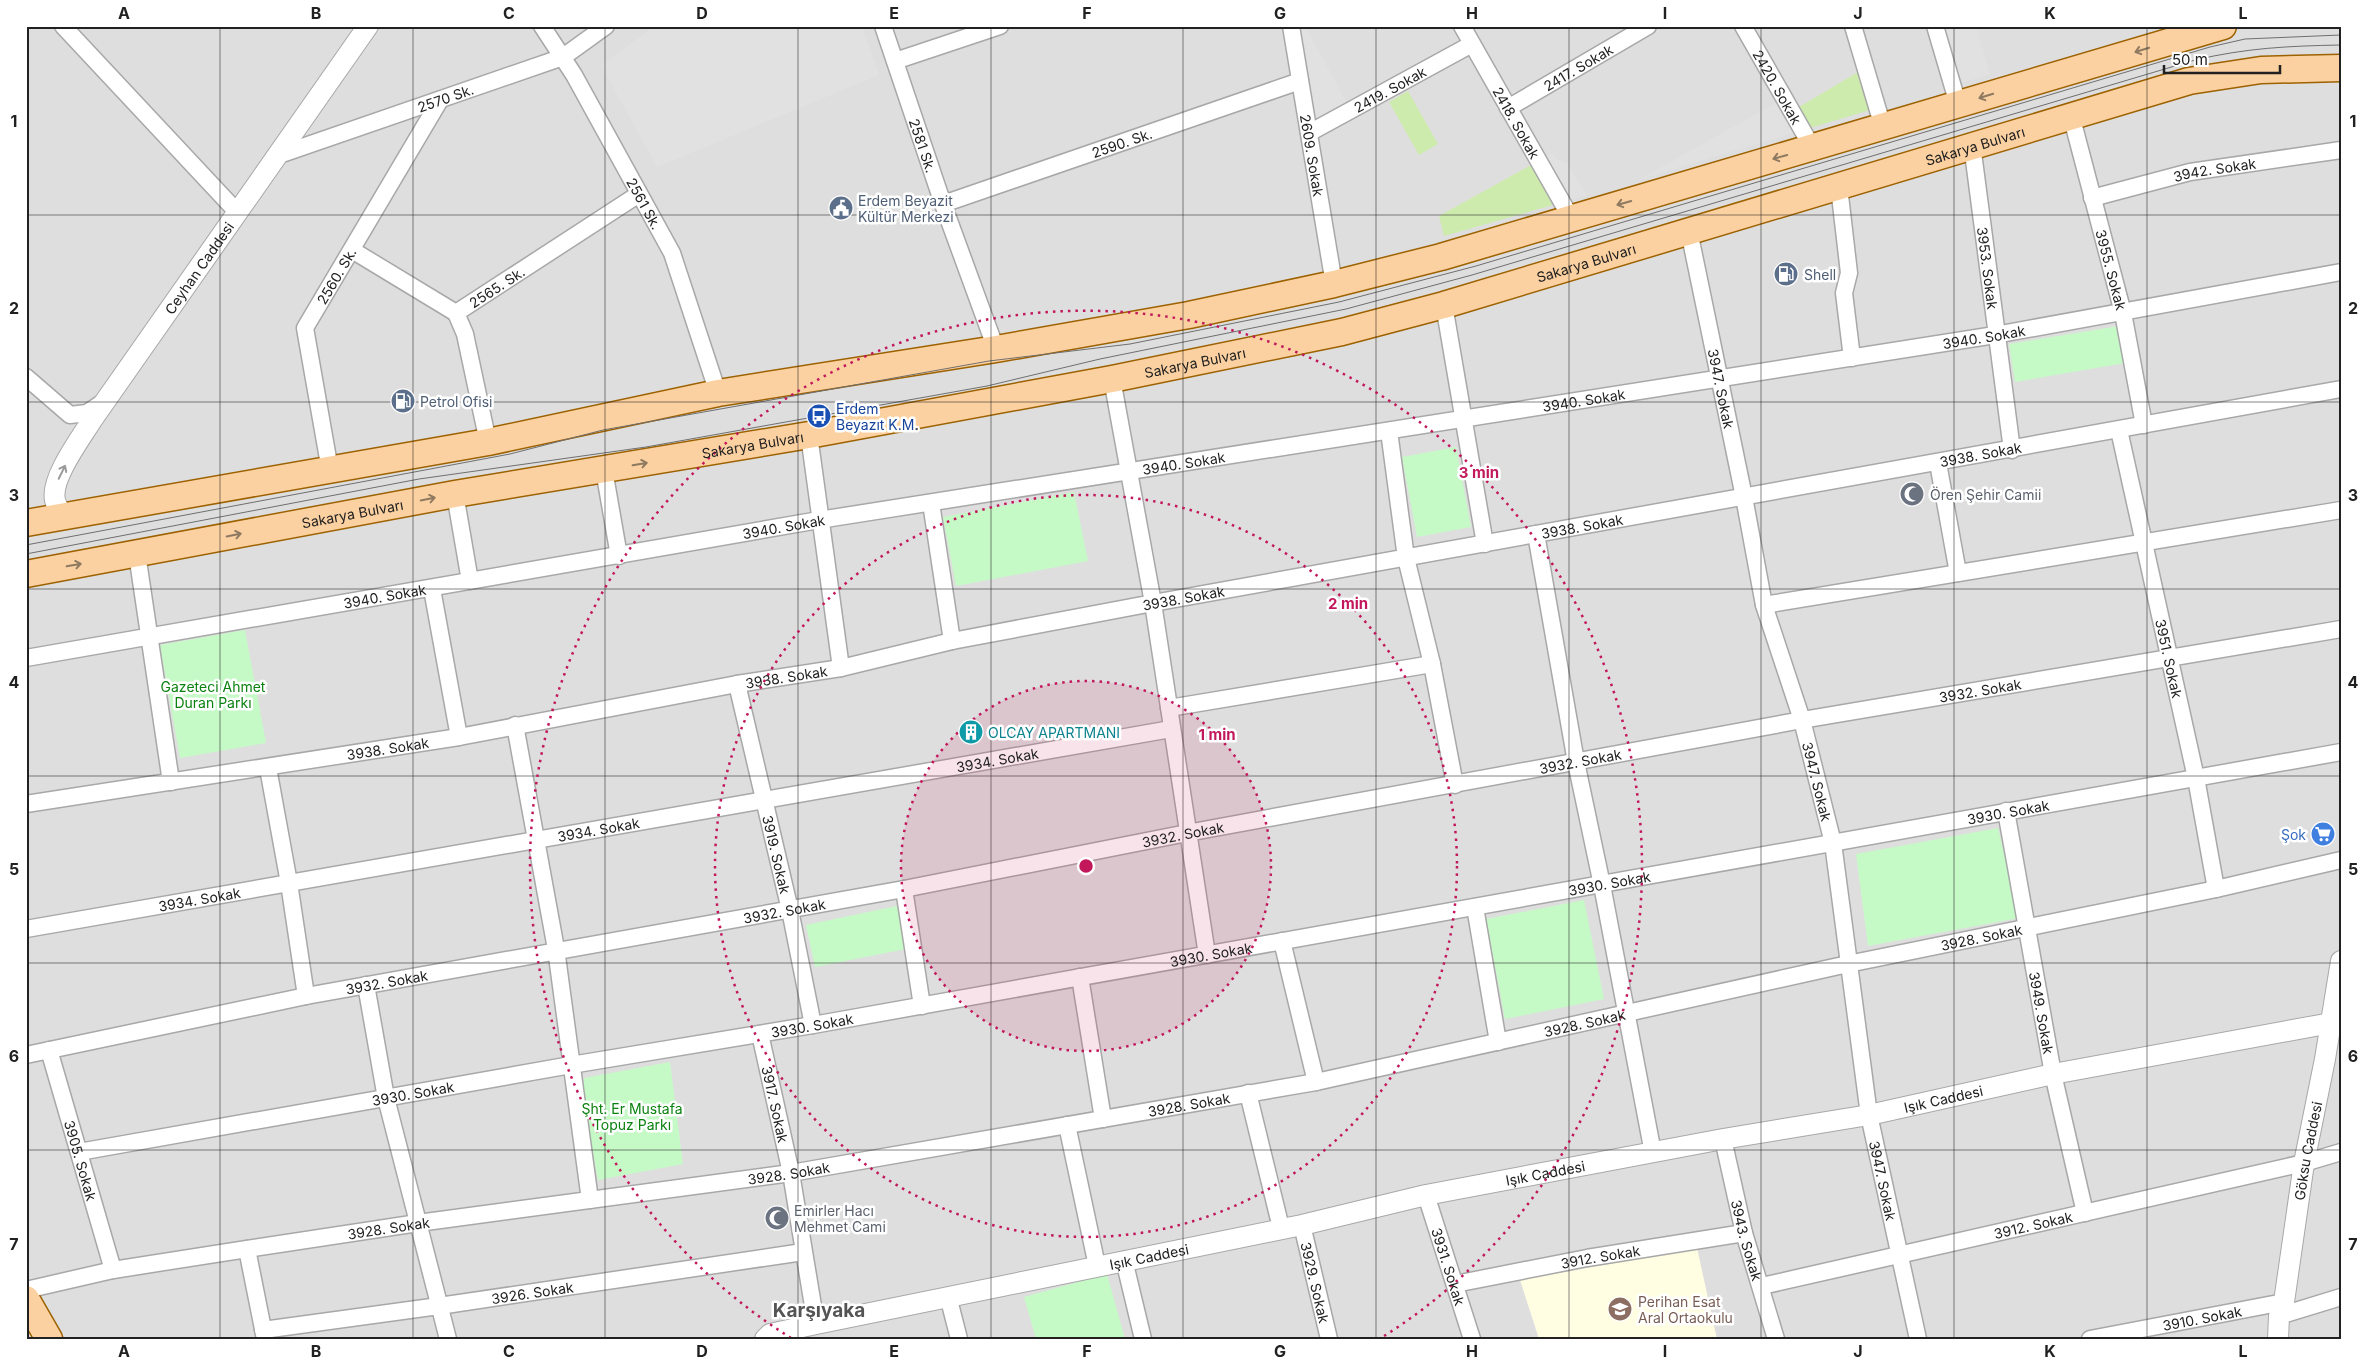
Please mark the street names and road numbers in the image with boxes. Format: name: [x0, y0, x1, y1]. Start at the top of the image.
street label: 2417. Sokak: [1540, 40, 1616, 94]
street label: 2420. Sokak: [1750, 47, 1806, 127]
street label: 2419. Sokak: [1351, 62, 1429, 115]
street label: 2570 Sk.: [415, 80, 476, 115]
street label: 2418. Sokak: [1490, 84, 1544, 162]
street label: 2609. Sokak: [1297, 113, 1328, 198]
street label: 2581 Sk.: [906, 116, 940, 175]
street label: Sakarya Bulvarı: [1923, 122, 2027, 168]
street label: 2590. Sk.: [1089, 124, 1154, 161]
street label: 3942. Sokak: [2171, 154, 2257, 185]
street label: 2561 Sk.: [624, 175, 666, 232]
street label: Ceyhan Caddesi: [161, 218, 237, 317]
street label: 3953. Sokak: [1974, 226, 2002, 310]
street label: 3955. Sokak: [2093, 228, 2130, 312]
street label: Sakarya Bulvarı: [1534, 239, 1638, 285]
street label: 2560. Sk.: [313, 244, 359, 307]
street label: 2565. Sk.: [466, 262, 527, 311]
street label: 3940. Sokak: [1941, 321, 2027, 352]
street label: Sakarya Bulvarı: [1143, 343, 1247, 381]
street label: 3947. Sokak: [1705, 347, 1738, 430]
street label: 3940. Sokak: [1541, 385, 1627, 415]
street label: Sakarya Bulvarı: [700, 428, 805, 461]
street label: 3938. Sokak: [1938, 438, 2023, 470]
street label: 3940. Sokak: [1141, 448, 1226, 478]
street label: Sakarya Bulvarı: [300, 495, 405, 531]
street label: 3938. Sokak: [1540, 510, 1625, 541]
street label: 3940. Sokak: [741, 511, 826, 542]
street label: 3940. Sokak: [342, 580, 428, 611]
street label: 3938. Sokak: [1141, 582, 1226, 613]
street label: 3951. Sokak: [2153, 617, 2187, 700]
street label: 3938. Sokak: [744, 662, 829, 691]
street label: 3932. Sokak: [1938, 675, 2023, 705]
street label: 3938. Sokak: [345, 733, 430, 763]
street label: 3947. Sokak: [1799, 740, 1836, 823]
street label: 3934. Sokak: [955, 744, 1040, 775]
street label: 3932. Sokak: [1538, 745, 1623, 777]
street label: 3930. Sokak: [1966, 796, 2051, 827]
street label: 3934. Sokak: [556, 813, 641, 845]
street label: 3919. Sokak: [760, 813, 794, 896]
street label: 3932. Sokak: [1141, 818, 1226, 850]
street label: 3930. Sokak: [1567, 867, 1652, 898]
street label: 3934. Sokak: [157, 883, 242, 914]
street label: 3932. Sokak: [742, 895, 827, 926]
street label: 3928. Sokak: [1939, 920, 2024, 953]
street label: 3930. Sokak: [1168, 938, 1253, 970]
street label: 3932. Sokak: [344, 966, 429, 997]
street label: 3949. Sokak: [2026, 970, 2058, 1056]
street label: 3928. Sokak: [1542, 1005, 1627, 1040]
street label: 3930. Sokak: [770, 1009, 855, 1040]
street label: 3917. Sokak: [759, 1064, 793, 1144]
street label: 3930. Sokak: [370, 1077, 456, 1109]
street label: Işık Caddesi: [1902, 1081, 1984, 1115]
street label: 3928. Sokak: [1147, 1089, 1231, 1119]
street label: Göksu Caddesi: [2290, 1100, 2325, 1201]
street label: 3905. Sokak: [61, 1118, 101, 1203]
street label: 3947. Sokak: [1866, 1139, 1900, 1222]
street label: Işık Caddesi: [1504, 1157, 1586, 1188]
street label: 3928. Sokak: [747, 1158, 831, 1187]
street label: 3943. Sokak: [1728, 1198, 1766, 1283]
street label: 3912. Sokak: [1992, 1207, 2074, 1242]
street label: 3928. Sokak: [346, 1213, 431, 1242]
street label: 3931. Sokak: [1429, 1226, 1469, 1308]
street label: Işık Caddesi: [1108, 1240, 1190, 1273]
street label: 3929. Sokak: [1298, 1240, 1333, 1325]
street label: 3912. Sokak: [1559, 1241, 1642, 1271]
street label: 3926. Sokak: [490, 1278, 575, 1307]
street label: 3910. Sokak: [2161, 1302, 2243, 1334]

